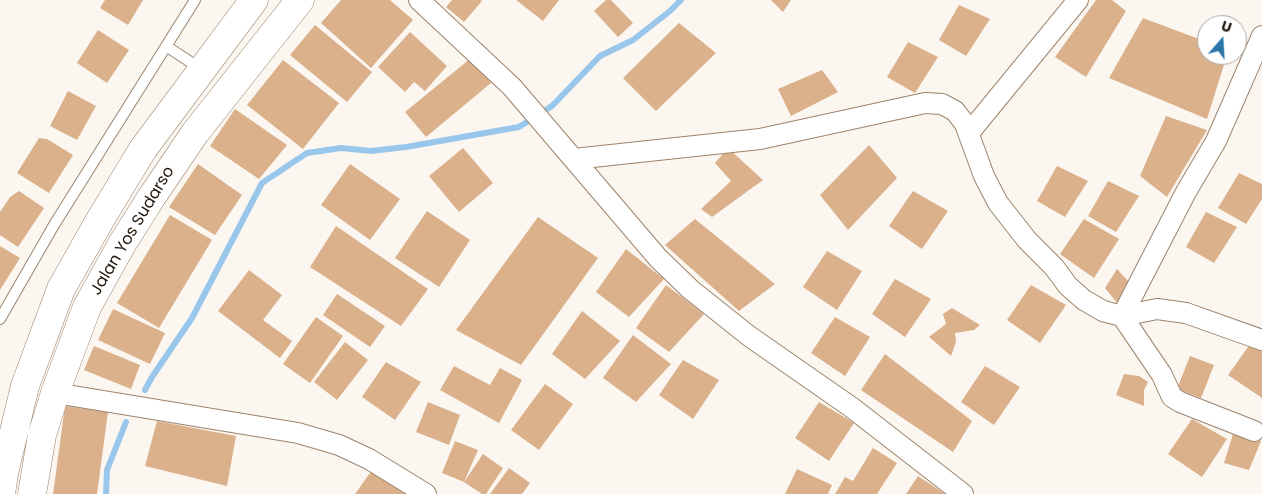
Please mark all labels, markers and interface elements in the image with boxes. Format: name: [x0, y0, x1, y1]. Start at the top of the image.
north arrow: [1197, 15, 1247, 65]
text: U: [1219, 16, 1234, 38]
street label: Jalan Yos Sudarso: [87, 163, 179, 299]

